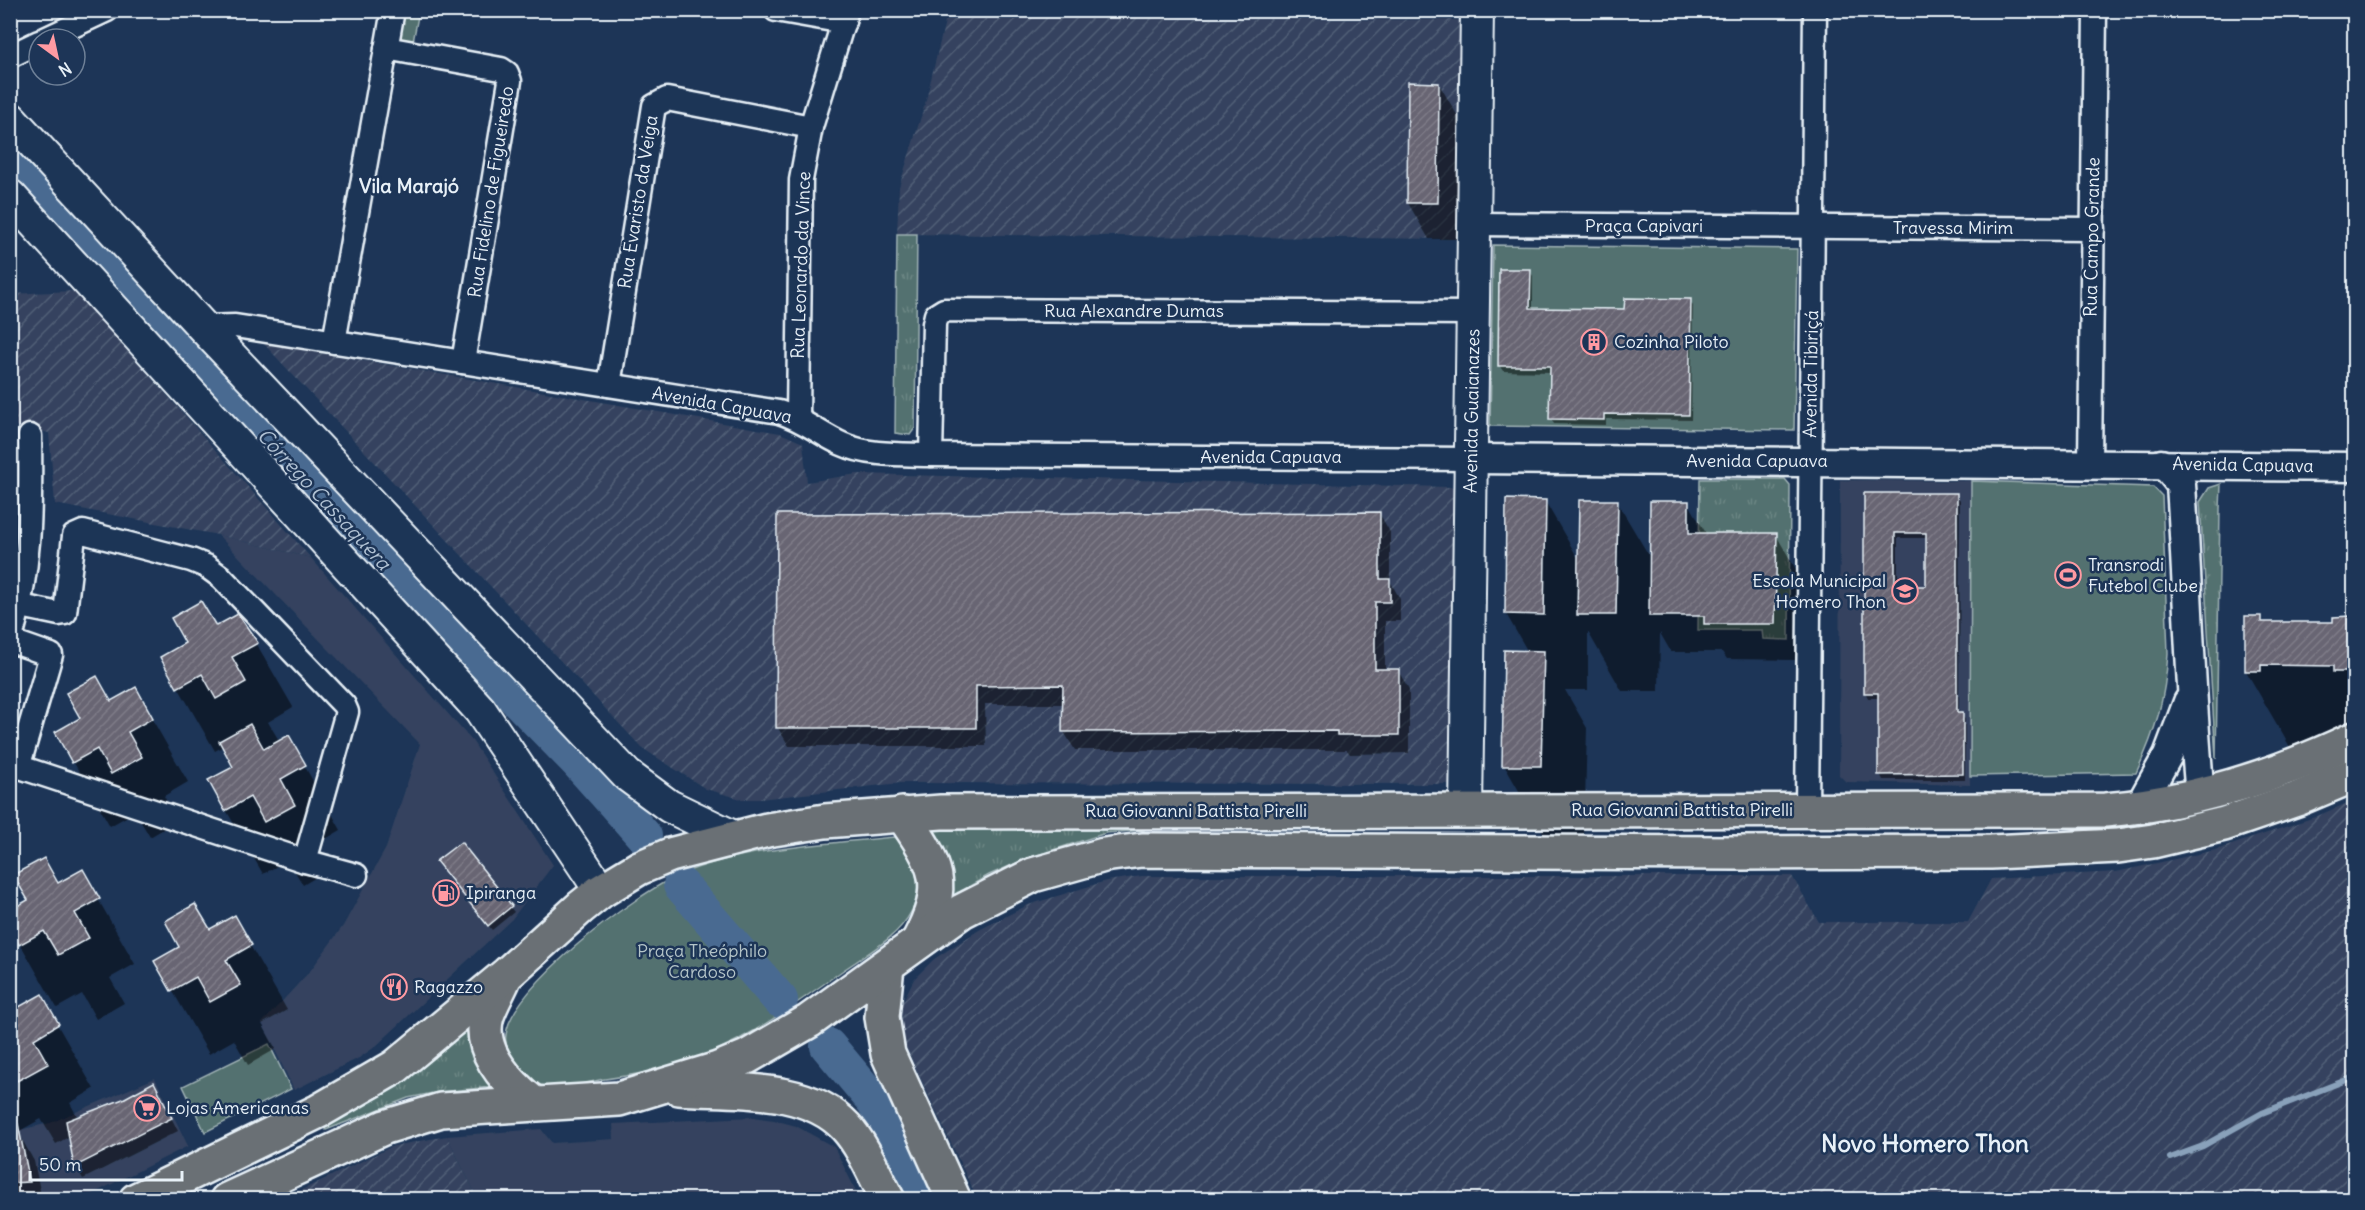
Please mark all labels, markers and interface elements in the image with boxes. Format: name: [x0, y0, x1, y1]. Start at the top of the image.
north arrow: [27, 27, 87, 87]
text: N: [55, 58, 75, 81]
street label: Rua Fidelino de Figueiredo: [462, 85, 519, 299]
street label: Rua Evaristo da Veiga: [612, 113, 663, 290]
street label: Rua Campo Grande: [2079, 157, 2104, 317]
street label: Rua Leonardo da Vince: [786, 171, 815, 359]
district label: Vila Marajó: [359, 173, 459, 198]
street label: Praça Capivari: [1585, 214, 1703, 237]
street label: Travessa Mirim: [1893, 216, 2014, 239]
street label: Rua Alexandre Dumas: [1044, 299, 1224, 322]
street label: Avenida Tibiriçá: [1798, 310, 1823, 438]
building icon: Cozinha Piloto: [1579, 327, 1609, 357]
street label: Avenida Guaianazes: [1459, 329, 1484, 493]
place label: Cozinha Piloto: [1614, 330, 1729, 353]
street label: Avenida Capuava: [650, 381, 794, 428]
water label: Córrego Cassaquera: [252, 423, 398, 576]
street label: Avenida Capuava: [1200, 445, 1342, 468]
street label: Avenida Capuava: [1686, 449, 1828, 472]
street label: Avenida Capuava: [2172, 452, 2314, 477]
place label: Transrodi Futebol Clube: [2088, 553, 2198, 597]
sports icon: Transrodi Futebol Clube: [2053, 560, 2083, 590]
place label: Escola Municipal Homero Thon: [1752, 569, 1886, 613]
school or university icon: Escola Municipal Homero Thon: [1890, 576, 1920, 606]
street label: Rua Giovanni Battista Pirelli: [1571, 798, 1793, 821]
street label: Rua Giovanni Battista Pirelli: [1085, 799, 1307, 822]
fuel station icon: Ipiranga: [431, 878, 461, 908]
place label: Ipiranga: [466, 881, 536, 904]
park label: Praça Theóphilo Cardoso: [637, 939, 767, 983]
restaurant icon: Ragazzo: [379, 972, 409, 1002]
place label: Ragazzo: [414, 975, 483, 998]
supermarket icon: Lojas Americanas: [132, 1093, 162, 1123]
place label: Lojas Americanas: [166, 1096, 309, 1119]
district label: Novo Homero Thon: [1821, 1128, 2029, 1158]
scale bar: [30, 1144, 182, 1182]
text: 50 m: [39, 1153, 81, 1176]

